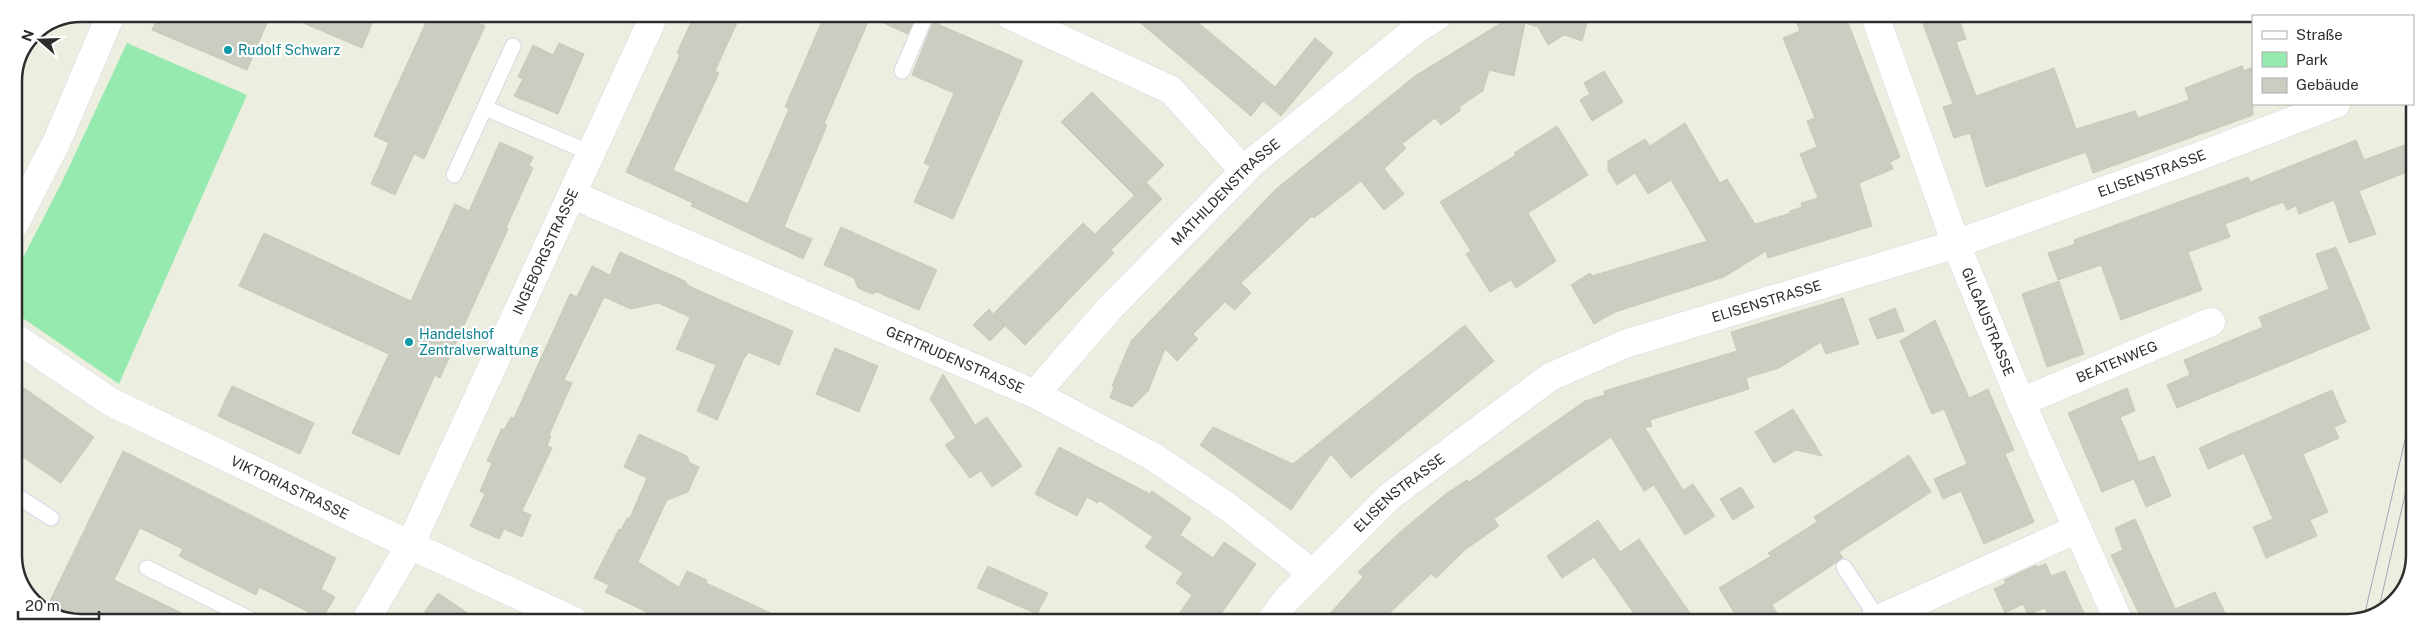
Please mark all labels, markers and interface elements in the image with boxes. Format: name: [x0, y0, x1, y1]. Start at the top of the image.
north arrow: [15, 15, 65, 65]
legend: [2252, 15, 2414, 105]
text: Straße: [2296, 26, 2343, 43]
text: N: [18, 28, 37, 43]
place label: Rudolf Schwarz: [238, 42, 340, 58]
marker: Rudolf Schwarz: [222, 44, 234, 56]
text: Park: [2296, 51, 2328, 68]
text: Gebäude: [2296, 76, 2359, 93]
street label: MATHILDENSTRASSE: [1168, 135, 1283, 249]
street label: ELISENSTRASSE: [2095, 147, 2208, 200]
street label: INGEBORGSTRASSE: [509, 186, 581, 317]
street label: GILGAUSTRASSE: [1959, 265, 2017, 378]
street label: ELISENSTRASSE: [1710, 277, 1823, 325]
street label: GERTRUDENSTRASSE: [883, 323, 1027, 396]
place label: Handelshof Zentralverwaltung: [419, 326, 539, 358]
marker: Handelshof Zentralverwaltung: [403, 336, 415, 348]
street label: BEATENWEG: [2074, 337, 2160, 386]
street label: ELISENSTRASSE: [1351, 450, 1448, 535]
street label: VIKTORIASTRASSE: [228, 452, 351, 523]
scale bar: [18, 588, 99, 620]
text: 20 m: [25, 597, 60, 614]

